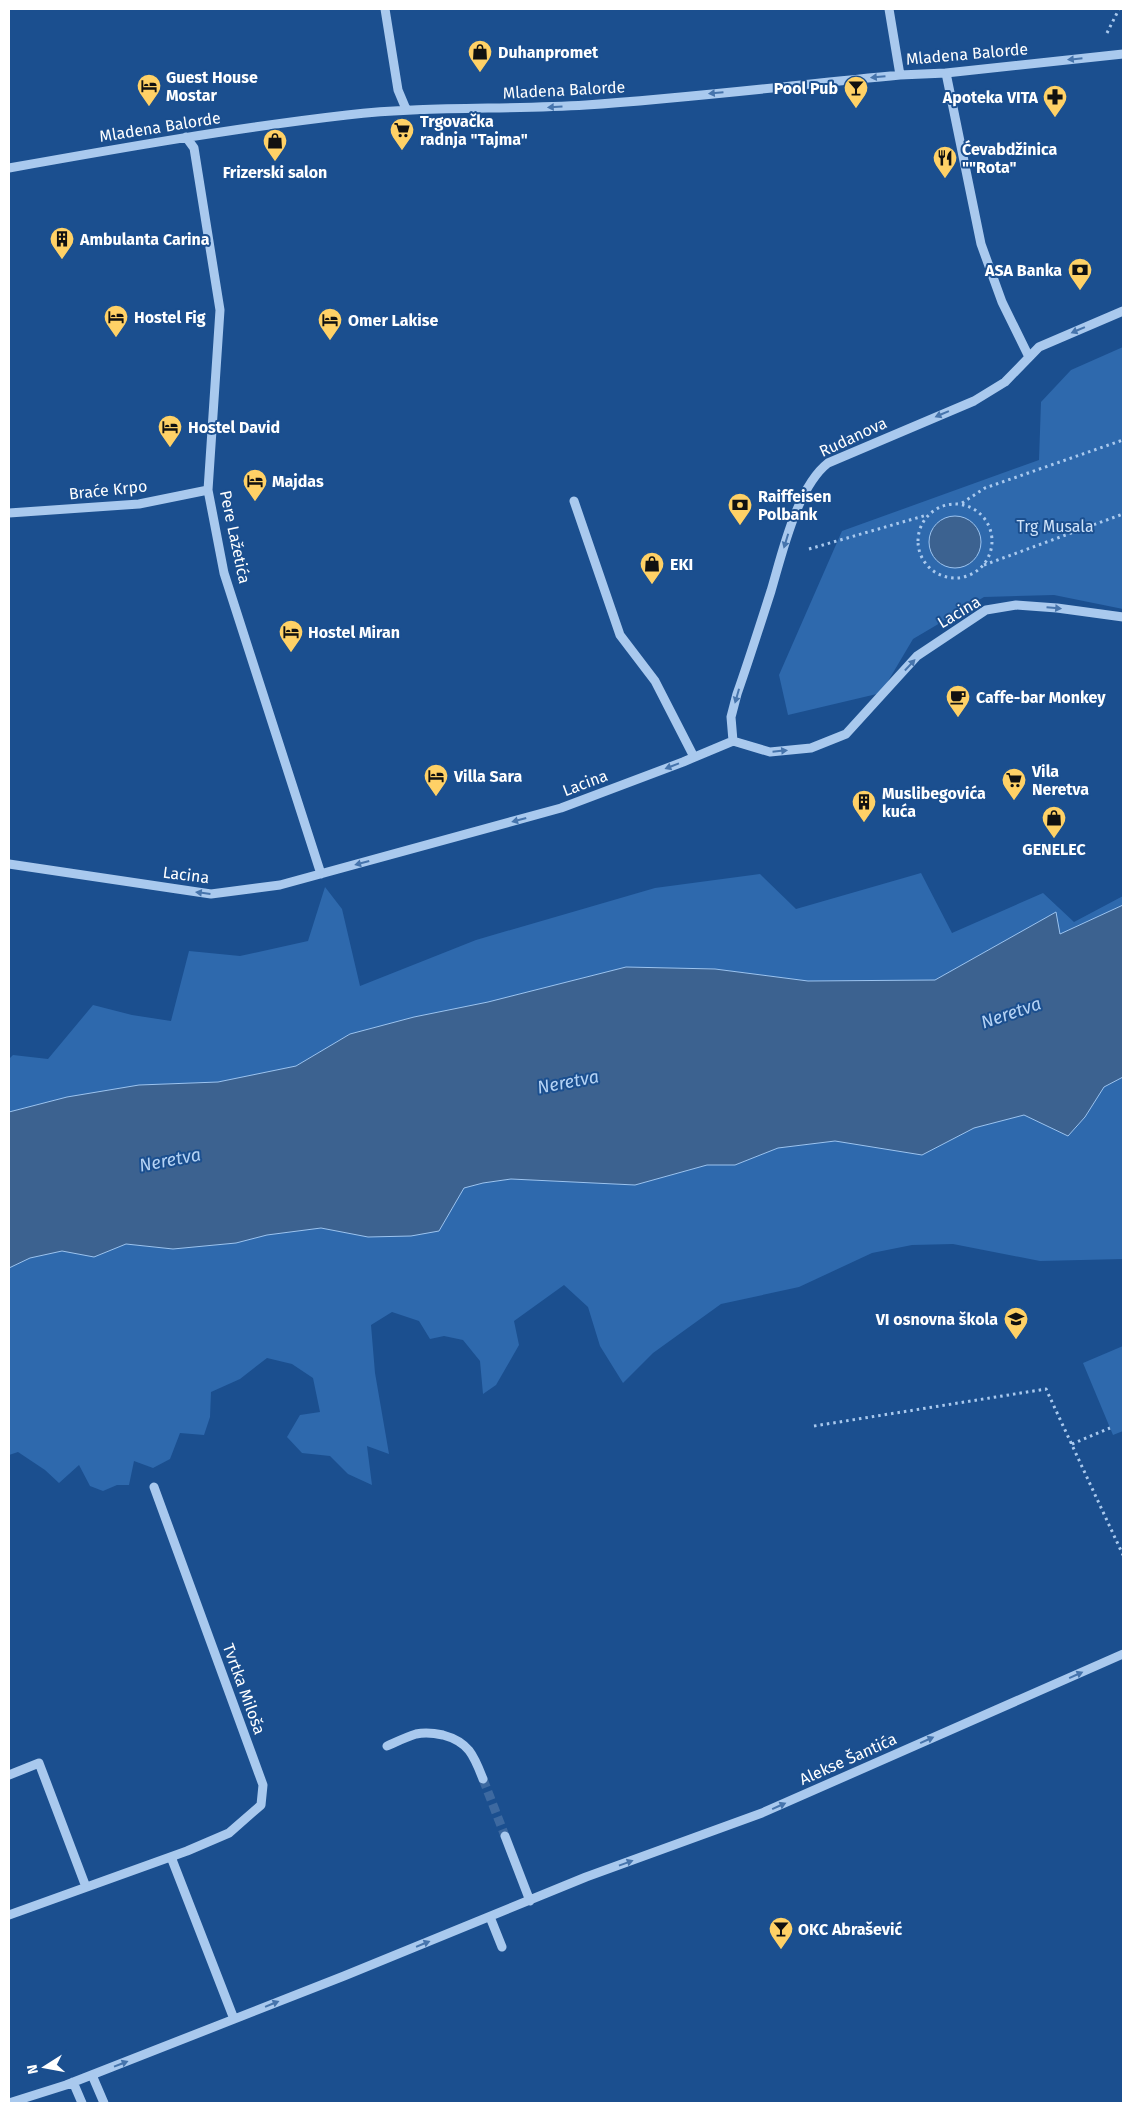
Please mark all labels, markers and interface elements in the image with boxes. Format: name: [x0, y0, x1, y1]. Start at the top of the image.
shop icon: Duhanpromet: [467, 39, 493, 73]
street label: Mladena Balorde: [905, 39, 1029, 69]
place label: Duhanpromet: [498, 43, 599, 62]
one-way arrow: [1066, 55, 1082, 63]
place label: Guest House Mostar: [166, 68, 258, 105]
hotel icon: Guest House Mostar: [136, 73, 162, 107]
one-way arrow: [870, 74, 886, 82]
bar icon: Pool Pub: [843, 75, 869, 109]
street label: Mladena Balorde: [502, 77, 626, 103]
place label: Pool Pub: [774, 79, 838, 98]
pharmacy icon: Apoteka VITA: [1042, 84, 1068, 118]
place label: Apoteka VITA: [942, 88, 1039, 107]
one-way arrow: [708, 89, 724, 97]
one-way arrow: [546, 103, 562, 111]
street label: Mladena Balorde: [98, 108, 222, 146]
place label: Trgovačka radnja "Tajma": [420, 112, 528, 149]
supermarket icon: Trgovačka radnja "Tajma": [389, 117, 415, 151]
shop icon: Frizerski salon: [262, 128, 288, 162]
place label: Ćevabdžinica ""Rota": [962, 139, 1057, 177]
restaurant icon: Ćevabdžinica ""Rota": [932, 145, 958, 179]
place label: Frizerski salon: [223, 163, 327, 182]
building icon: Ambulanta Carina: [49, 226, 75, 260]
place label: Ambulanta Carina: [79, 230, 210, 249]
bank icon: ASA Banka: [1067, 257, 1093, 291]
place label: ASA Banka: [984, 261, 1062, 280]
hotel icon: Hostel Fig: [103, 304, 129, 338]
hotel icon: Omer Lakise: [317, 307, 343, 341]
place label: Hostel Fig: [134, 308, 206, 327]
place label: Omer Lakise: [348, 311, 439, 330]
one-way arrow: [1071, 327, 1085, 335]
one-way arrow: [935, 410, 949, 418]
street label: Rudanova: [816, 413, 890, 461]
hotel icon: Hostel David: [157, 414, 183, 448]
place label: Hostel David: [188, 418, 280, 437]
hotel icon: Majdas: [242, 468, 268, 502]
place label: Majdas: [272, 472, 324, 491]
street label: Braće Krpo: [68, 476, 148, 504]
place label: Raiffeisen Polbank: [758, 487, 831, 524]
street label: Pere Lažetića: [216, 489, 254, 585]
bank icon: Raiffeisen Polbank: [727, 492, 753, 526]
park label: Trg Musala: [1016, 517, 1094, 536]
one-way arrow: [782, 534, 789, 549]
shop icon: EKI: [639, 551, 665, 585]
place label: EKI: [670, 555, 693, 574]
street label: Lacina: [934, 592, 984, 632]
one-way arrow: [1046, 604, 1062, 612]
hotel icon: Hostel Miran: [278, 619, 304, 653]
place label: Hostel Miran: [308, 623, 400, 642]
one-way arrow: [904, 658, 915, 671]
cafe icon: Caffe-bar Monkey: [945, 684, 971, 718]
place label: Caffe-bar Monkey: [976, 688, 1106, 707]
one-way arrow: [733, 689, 741, 704]
one-way arrow: [772, 747, 788, 755]
one-way arrow: [664, 762, 679, 770]
place label: Vila Neretva: [1031, 762, 1089, 799]
hotel icon: Villa Sara: [423, 763, 449, 797]
street label: Lacina: [560, 766, 610, 800]
place label: Villa Sara: [453, 767, 522, 786]
supermarket icon: Vila Neretva: [1001, 767, 1027, 801]
place label: Muslibegovića kuća: [882, 784, 986, 821]
building icon: Muslibegovića kuća: [851, 789, 877, 823]
shop icon: GENELEC: [1041, 805, 1067, 839]
one-way arrow: [511, 816, 526, 824]
place label: GENELEC: [1022, 840, 1086, 859]
one-way arrow: [354, 859, 369, 867]
street label: Lacina: [162, 863, 210, 887]
one-way arrow: [195, 889, 211, 897]
water label: Neretva: [978, 992, 1044, 1034]
water label: Neretva: [535, 1065, 601, 1099]
water label: Neretva: [137, 1143, 203, 1177]
school or university icon: VI osnovna škola: [1003, 1306, 1029, 1340]
place label: VI osnovna škola: [875, 1310, 998, 1329]
street label: Tvrtka Miloša: [219, 1641, 269, 1737]
one-way arrow: [1069, 1670, 1083, 1678]
street label: Alekse Šantića: [796, 1728, 900, 1789]
one-way arrow: [920, 1736, 934, 1744]
one-way arrow: [772, 1801, 786, 1809]
one-way arrow: [619, 1859, 634, 1866]
bar icon: OKC Abrašević: [768, 1916, 794, 1950]
place label: OKC Abrašević: [798, 1920, 902, 1939]
one-way arrow: [416, 1940, 431, 1948]
one-way arrow: [265, 2000, 280, 2008]
north arrow: [20, 2042, 70, 2092]
one-way arrow: [114, 2059, 128, 2067]
text: N: [23, 2063, 42, 2076]

